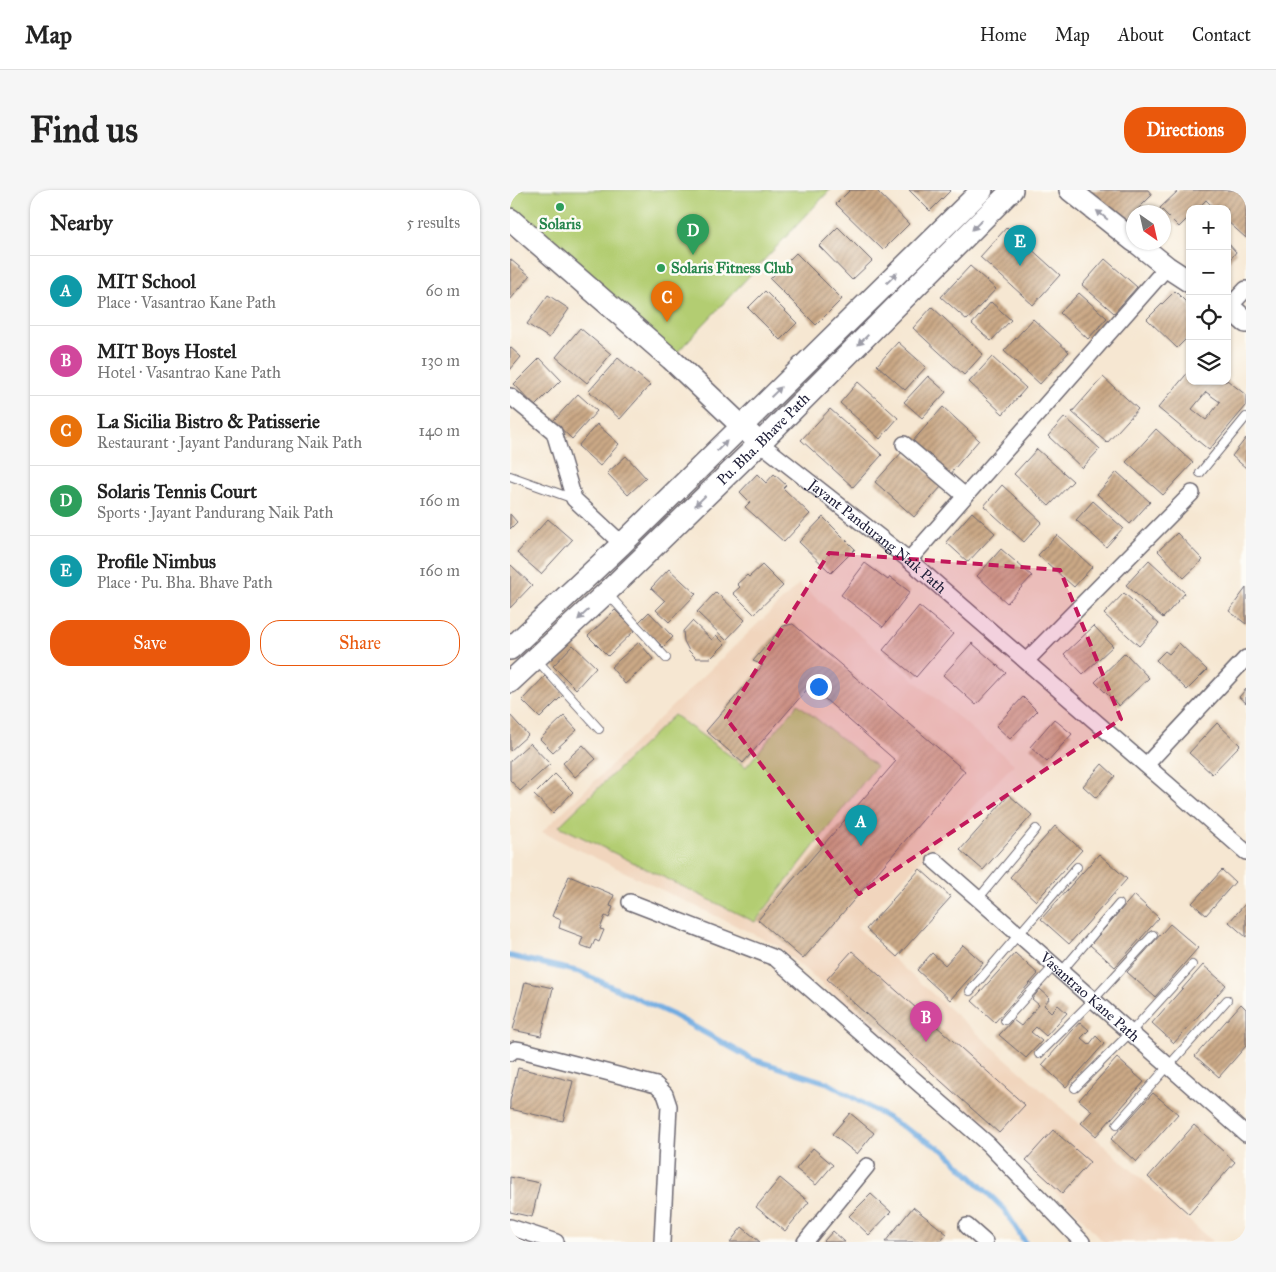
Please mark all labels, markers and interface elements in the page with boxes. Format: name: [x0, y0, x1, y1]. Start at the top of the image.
text: Map: [25, 20, 72, 50]
text: Home: [980, 24, 1027, 46]
text: Map: [1055, 24, 1090, 46]
text: About: [1118, 24, 1164, 46]
text: Contact: [1192, 24, 1251, 46]
button: Directions: [1124, 107, 1246, 153]
text: Find us: [30, 109, 138, 152]
marker: Solaris: [554, 201, 566, 213]
north arrow: [1126, 205, 1171, 250]
map controls: [1186, 205, 1231, 385]
button: +: [1186, 205, 1231, 250]
text: Nearby: [50, 210, 113, 236]
one-way arrow: [1096, 210, 1109, 221]
text: 5 results: [406, 213, 460, 232]
pin: D: [677, 214, 709, 255]
place label: Solaris: [539, 215, 581, 233]
one-way arrow: [972, 218, 984, 230]
pin: E: [1004, 225, 1036, 266]
button: −: [1186, 250, 1231, 295]
place label: Solaris Fitness Club: [671, 259, 794, 277]
marker: Solaris Fitness Club: [655, 262, 667, 274]
text: MIT School: [97, 270, 196, 293]
one-way arrow: [886, 272, 898, 284]
text: A: [61, 281, 71, 300]
text: 60 m: [426, 281, 460, 300]
pin: C: [651, 281, 683, 322]
text: Place · Vasantrao Kane Path: [97, 293, 276, 312]
button: locate: [1186, 295, 1231, 340]
one-way arrow: [857, 334, 869, 346]
text: MIT Boys Hostel: [97, 340, 237, 363]
button: layers: [1186, 340, 1231, 385]
text: B: [61, 351, 71, 370]
text: 130 m: [421, 351, 460, 370]
text: Hotel · Vasantrao Kane Path: [97, 363, 281, 382]
one-way arrow: [770, 386, 782, 398]
street label: Pu. Bha. Bhave Path: [713, 389, 814, 489]
text: La Sicilia Bistro & Patisserie: [97, 410, 320, 433]
text: C: [61, 421, 71, 440]
text: 140 m: [419, 421, 460, 440]
text: Restaurant · Jayant Pandurang Naik Path: [97, 433, 362, 452]
one-way arrow: [715, 440, 727, 452]
street label: Jayant Pandurang Naik Path: [803, 474, 951, 598]
text: Solaris Tennis Court: [97, 480, 257, 503]
text: D: [60, 491, 72, 510]
text: 160 m: [419, 491, 460, 510]
one-way arrow: [694, 495, 706, 507]
text: Sports · Jayant Pandurang Naik Path: [97, 503, 333, 522]
text: Profile Nimbus: [97, 550, 216, 573]
text: E: [60, 561, 72, 580]
text: 160 m: [419, 561, 460, 580]
text: Place · Pu. Bha. Bhave Path: [97, 573, 273, 592]
one-way arrow: [578, 609, 590, 621]
button: Save: [50, 620, 250, 666]
button: Share: [260, 620, 460, 666]
your location: [806, 674, 832, 700]
pin: A: [845, 805, 877, 846]
street label: Vasantrao Kane Path: [1036, 948, 1144, 1046]
pin: B: [910, 1001, 942, 1042]

